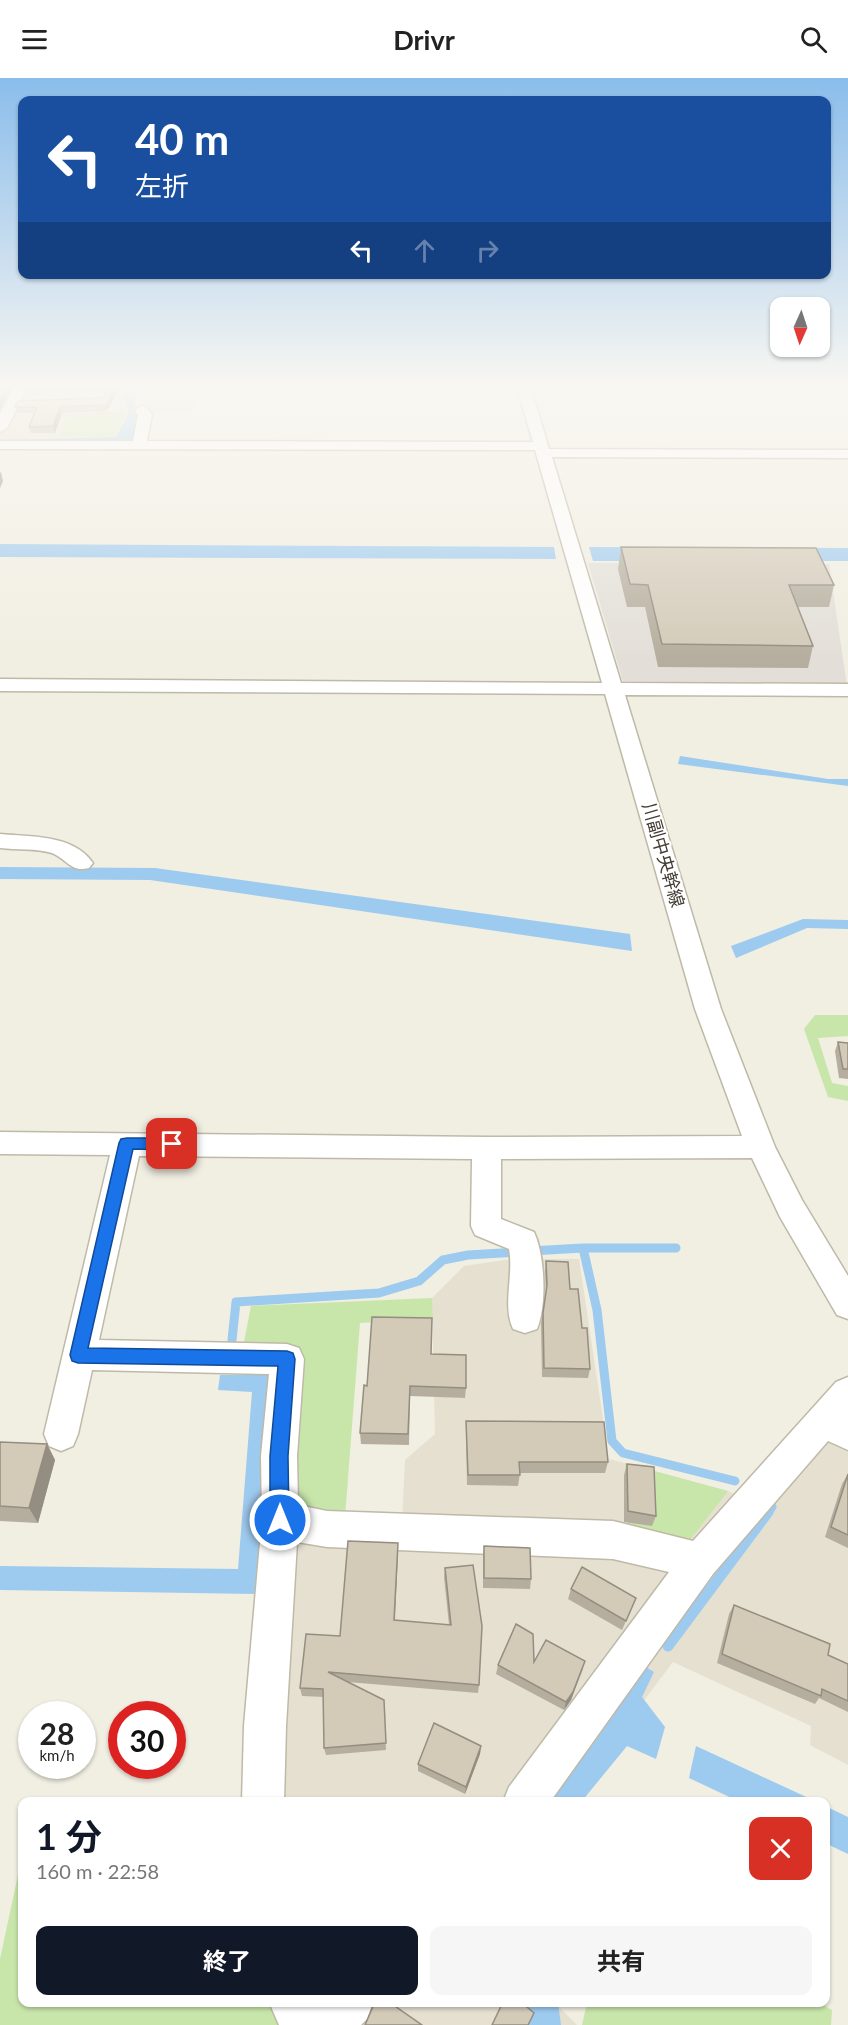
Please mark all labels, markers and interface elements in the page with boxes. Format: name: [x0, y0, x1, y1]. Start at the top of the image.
icon: menu: [18, 23, 51, 56]
text: Drivr: [393, 23, 455, 56]
icon: search: [797, 23, 830, 56]
text: 40 m: [135, 114, 229, 164]
icon: left: [36, 120, 114, 198]
text: 左折: [135, 169, 189, 202]
icon: left: [345, 234, 378, 267]
icon: ahead: [408, 234, 441, 267]
icon: right: [471, 234, 504, 267]
north arrow: [770, 297, 830, 357]
map controls: [770, 297, 830, 357]
street label: 川副中央幹線: [639, 800, 689, 910]
pin: [146, 1118, 197, 1169]
icon: arrive: [155, 1127, 188, 1160]
position arrow: [248, 1488, 312, 1552]
speed limit sign: 30: [108, 1701, 186, 1779]
text: 28: [40, 1715, 74, 1751]
text: km/h: [39, 1746, 75, 1764]
text: 1 分: [36, 1814, 102, 1858]
button: close: [749, 1817, 812, 1880]
text: 160 m · 22:58: [36, 1859, 159, 1883]
button: 終了: [36, 1926, 418, 1995]
button: 共有: [430, 1926, 812, 1995]

